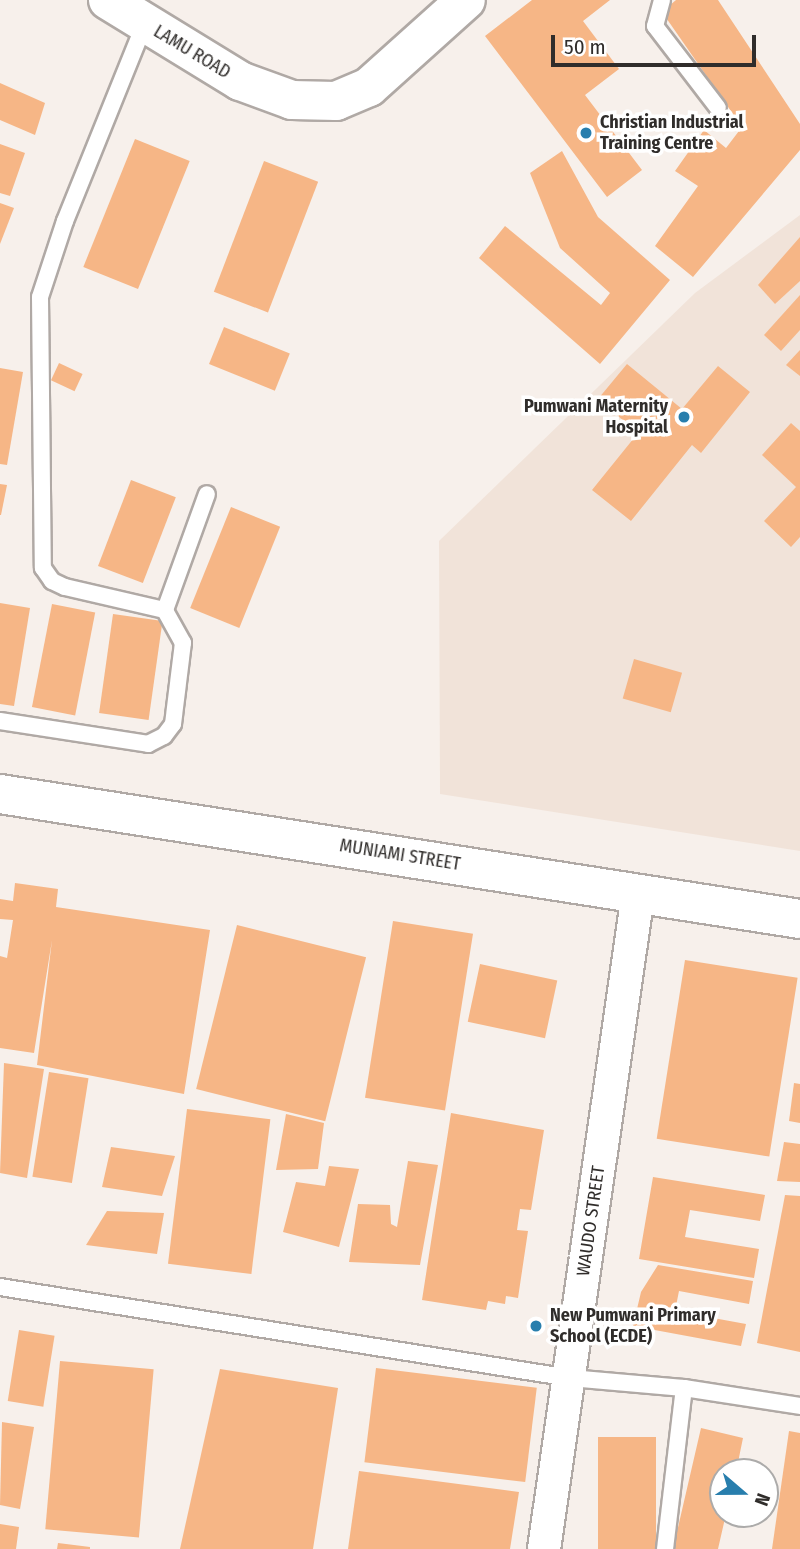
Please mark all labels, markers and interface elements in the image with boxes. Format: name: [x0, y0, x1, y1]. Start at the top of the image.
street label: LAMU ROAD: [150, 21, 234, 83]
scale bar: [555, 21, 760, 65]
text: 50 m: [564, 34, 606, 60]
place label: Christian Industrial Training Centre: [600, 112, 744, 154]
marker: Christian Industrial Training Centre: [578, 125, 594, 141]
place label: Pumwani Maternity Hospital: [524, 396, 668, 438]
marker: Pumwani Maternity Hospital: [674, 407, 694, 427]
street label: MUNIAMI STREET: [338, 835, 462, 875]
street label: WAUDO STREET: [573, 1164, 609, 1278]
place label: New Pumwani Primary School (ECDE): [550, 1305, 716, 1348]
marker: New Pumwani Primary School (ECDE): [528, 1318, 544, 1334]
north arrow: [709, 1458, 779, 1528]
text: N: [750, 1490, 775, 1509]

